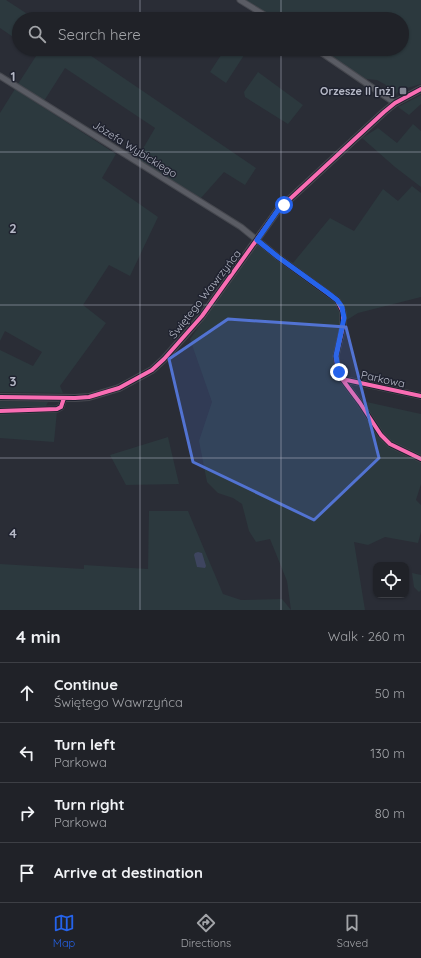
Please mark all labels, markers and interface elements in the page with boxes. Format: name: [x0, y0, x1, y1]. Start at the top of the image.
search box: [12, 12, 409, 56]
icon: search: [26, 23, 48, 45]
text: Search here: [58, 25, 141, 44]
text: 1: [10, 68, 16, 84]
place label: Orzesze II [nż]: [320, 84, 395, 98]
marker: Orzesze II [nż]: [398, 86, 408, 96]
street label: Józefa Wybickiego: [90, 117, 180, 181]
route start: [275, 196, 293, 214]
text: 2: [9, 220, 17, 236]
street label: Świętego Wawrzyńca: [166, 247, 244, 341]
route end: [330, 363, 348, 381]
street label: Parkowa: [360, 368, 406, 390]
text: 3: [10, 373, 17, 389]
text: 4: [9, 525, 17, 541]
map controls: [373, 562, 409, 598]
button: locate: [373, 562, 409, 598]
text: 4 min: [16, 626, 61, 647]
text: Walk · 260 m: [328, 628, 405, 644]
text: Continue: [54, 675, 118, 694]
icon: ahead: [16, 682, 38, 704]
text: 50 m: [375, 685, 405, 701]
text: Świętego Wawrzyńca: [54, 694, 183, 710]
text: Turn left: [54, 735, 116, 754]
icon: left: [16, 742, 38, 764]
text: 130 m: [370, 745, 405, 761]
text: Parkowa: [54, 754, 107, 770]
text: Turn right: [54, 795, 125, 814]
icon: right: [16, 802, 38, 824]
text: 80 m: [375, 805, 405, 821]
text: Parkowa: [54, 814, 107, 830]
icon: arrive: [16, 862, 38, 884]
text: Arrive at destination: [54, 863, 203, 882]
tab: Map: [53, 912, 75, 950]
tab: Directions: [181, 912, 231, 950]
tab: Saved: [337, 912, 368, 950]

